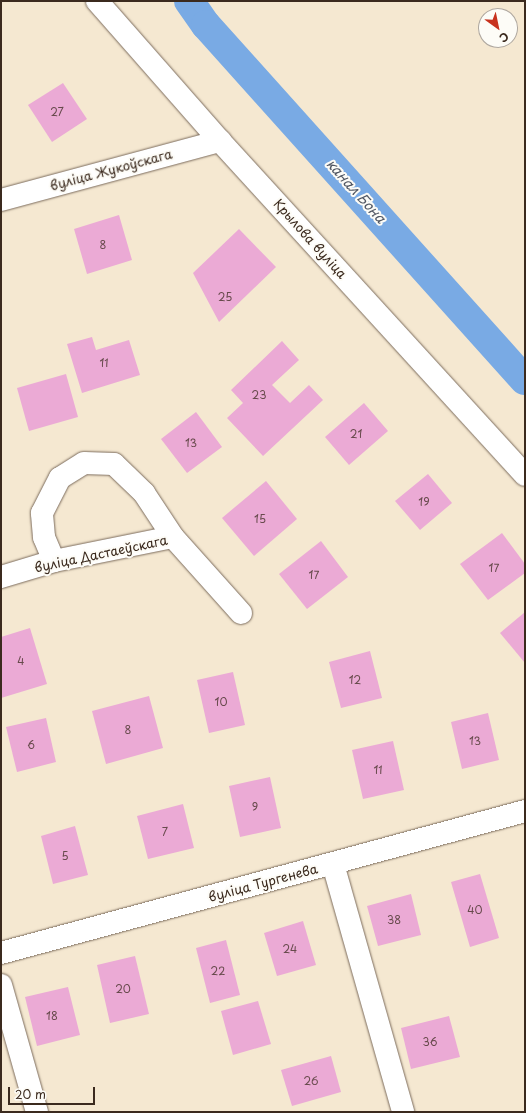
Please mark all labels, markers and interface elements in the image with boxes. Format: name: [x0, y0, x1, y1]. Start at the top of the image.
north arrow: [478, 8, 518, 48]
text: С: [496, 28, 512, 47]
house number: 27: [50, 105, 64, 119]
street label: вуліца Жукоўскага: [48, 146, 174, 194]
water label: канал Бона: [323, 156, 389, 226]
street label: Крылова вуліца: [270, 196, 350, 282]
house number: 8: [100, 238, 106, 252]
house number: 25: [218, 290, 232, 304]
house number: 11: [99, 356, 109, 370]
house number: 23: [252, 388, 266, 402]
house number: 21: [350, 427, 362, 441]
house number: 13: [185, 436, 197, 450]
house number: 19: [418, 495, 430, 509]
house number: 15: [254, 512, 266, 526]
street label: вуліца Дастаеўскага: [33, 532, 169, 576]
house number: 17: [489, 561, 499, 575]
house number: 17: [309, 568, 319, 582]
house number: 4: [17, 654, 25, 668]
house number: 12: [349, 673, 361, 687]
house number: 10: [215, 695, 227, 709]
house number: 8: [125, 723, 131, 737]
house number: 13: [469, 734, 481, 748]
house number: 6: [27, 738, 35, 752]
house number: 11: [373, 763, 383, 777]
house number: 9: [252, 800, 258, 814]
house number: 7: [162, 825, 168, 839]
house number: 5: [61, 849, 69, 863]
street label: вуліца Тургенева: [206, 861, 320, 905]
house number: 40: [467, 903, 483, 917]
house number: 38: [387, 913, 401, 927]
house number: 24: [283, 942, 297, 956]
house number: 22: [211, 964, 225, 978]
house number: 20: [115, 982, 131, 996]
house number: 18: [46, 1009, 58, 1023]
house number: 36: [423, 1035, 437, 1049]
house number: 26: [303, 1074, 319, 1088]
scale bar: [10, 1079, 97, 1105]
text: 20 m: [15, 1085, 46, 1103]

